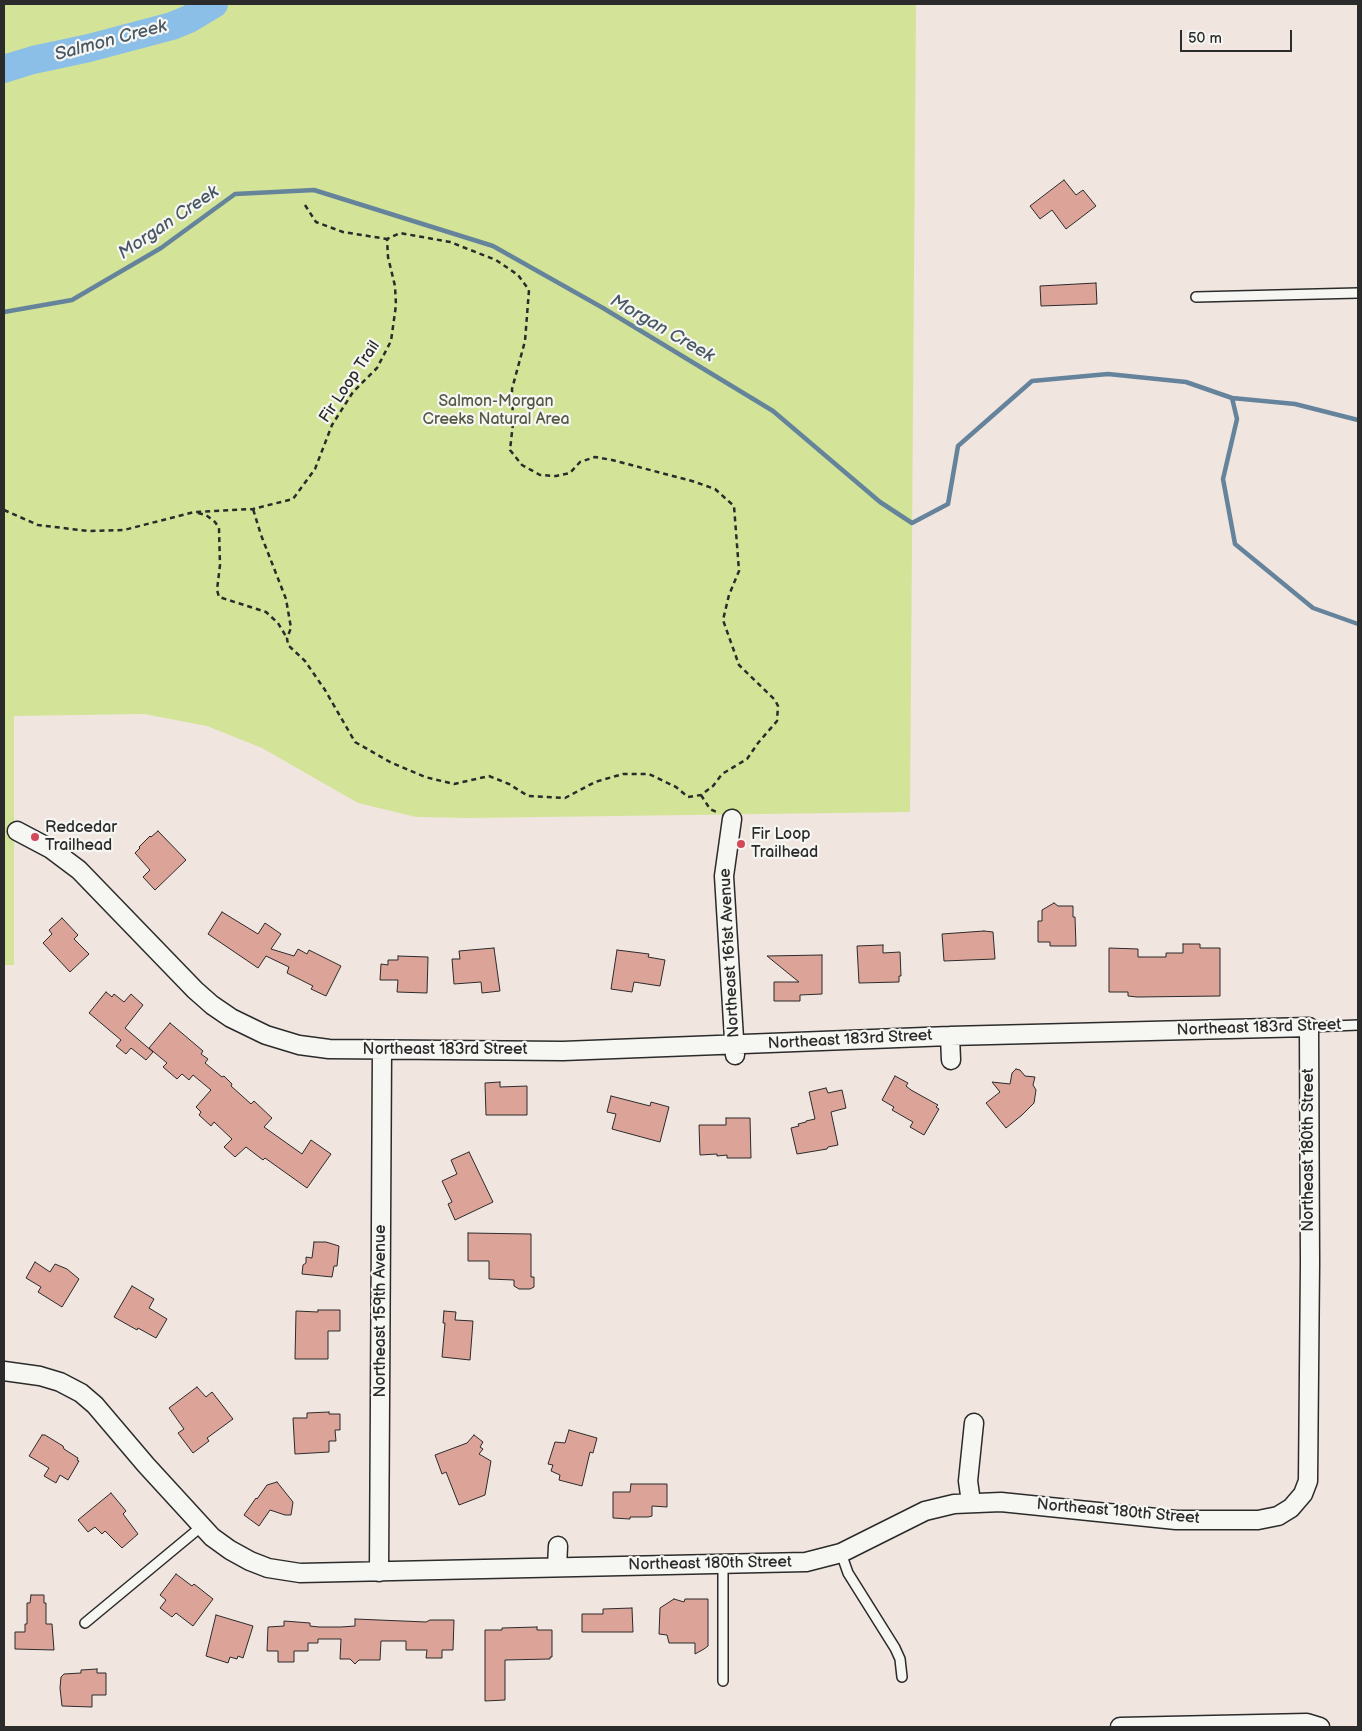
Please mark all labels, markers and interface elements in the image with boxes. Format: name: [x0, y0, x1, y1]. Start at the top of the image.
water label: Salmon Creek: [53, 16, 169, 66]
scale bar: [1182, 20, 1294, 52]
text: 50 m: [1188, 29, 1222, 48]
water label: Morgan Creek: [115, 181, 223, 265]
water label: Morgan Creek: [606, 290, 718, 368]
street label: Fir Loop Trail: [316, 337, 384, 427]
park label: Salmon-Morgan Creeks Natural Area: [423, 392, 569, 430]
place label: Redcedar Trailhead: [45, 818, 117, 856]
place label: Fir Loop Trailhead: [751, 825, 818, 863]
marker: Redcedar Trailhead: [29, 831, 41, 843]
marker: Fir Loop Trailhead: [735, 838, 747, 850]
street label: Northeast 161st Avenue: [716, 868, 744, 1038]
street label: Northeast 183rd Street: [1176, 1016, 1342, 1040]
street label: Northeast 183rd Street: [767, 1026, 933, 1054]
street label: Northeast 183rd Street: [363, 1040, 527, 1060]
street label: Northeast 180th Street: [1299, 1068, 1319, 1232]
street label: Northeast 159th Avenue: [371, 1225, 391, 1397]
street label: Northeast 180th Street: [1036, 1495, 1200, 1529]
street label: Northeast 180th Street: [628, 1553, 792, 1575]

